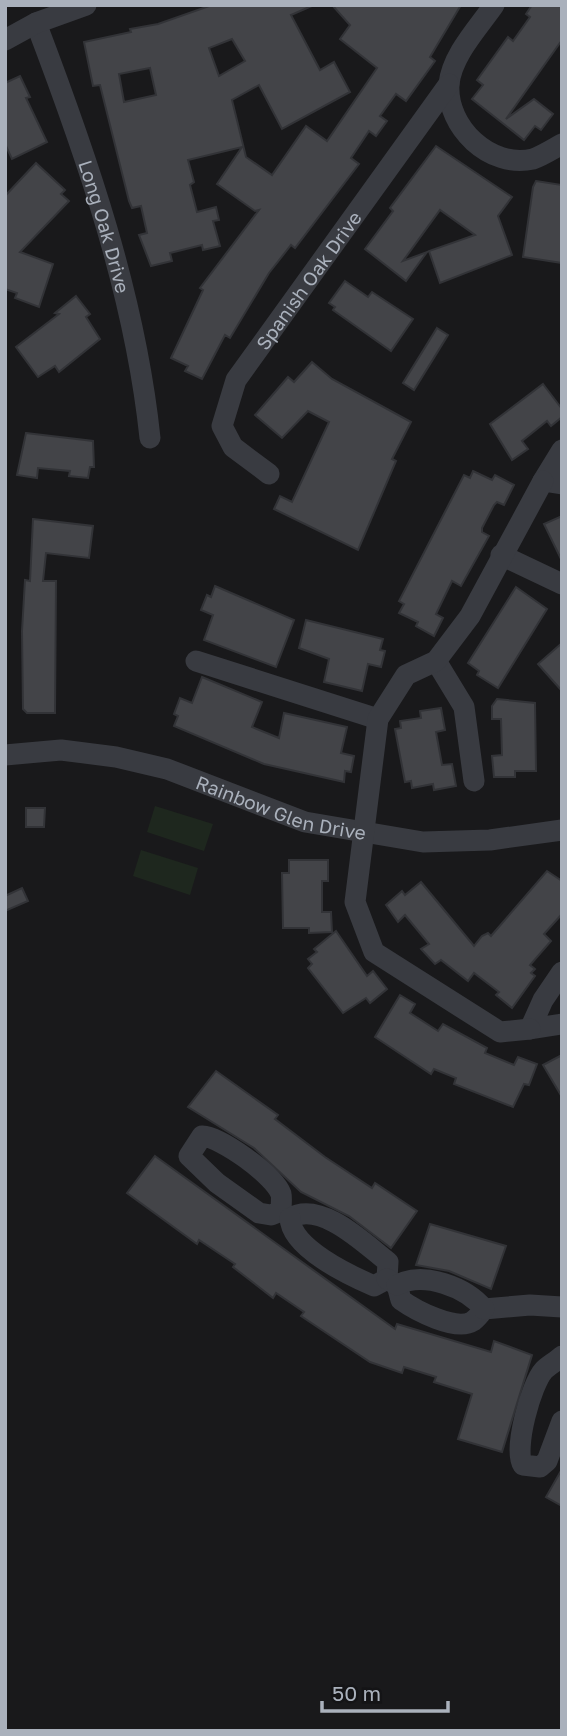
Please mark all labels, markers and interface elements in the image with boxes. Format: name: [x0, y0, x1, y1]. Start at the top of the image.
street label: Long Oak Drive: [75, 157, 135, 295]
street label: Spanish Oak Drive: [250, 206, 366, 354]
street label: Rainbow Glen Drive: [193, 770, 368, 844]
scale bar: [322, 1670, 448, 1714]
text: 50 m: [332, 1680, 381, 1706]

